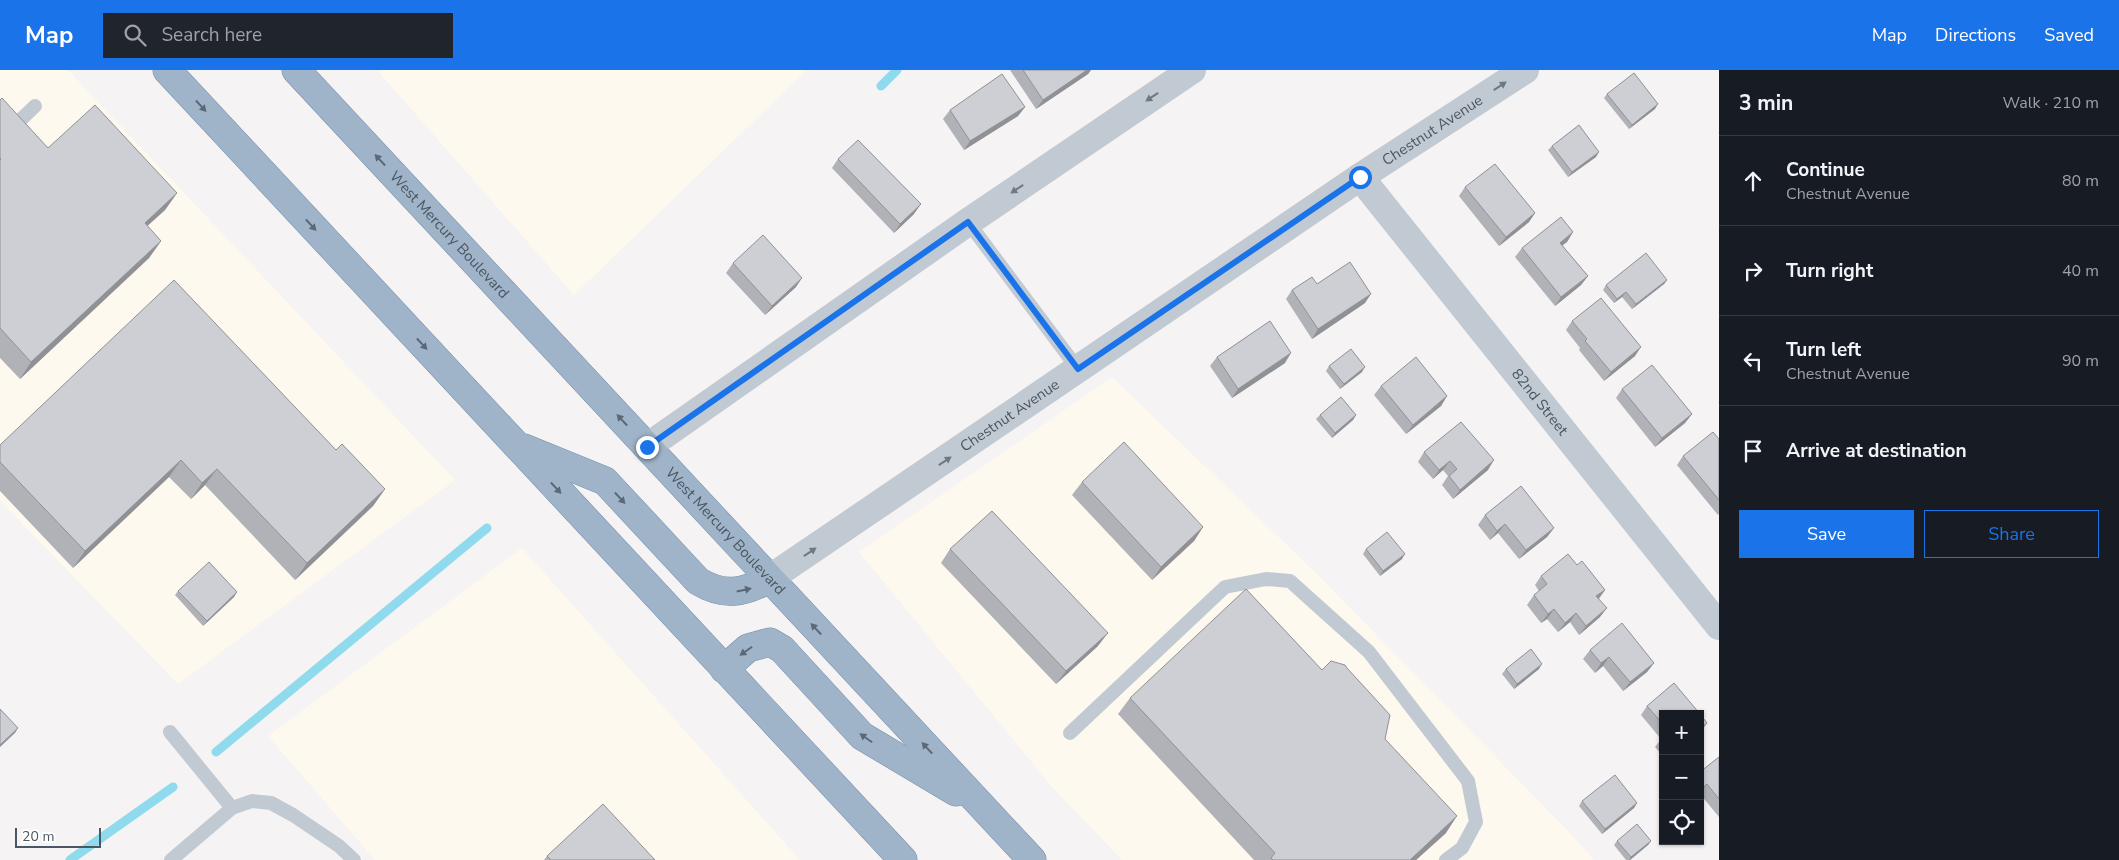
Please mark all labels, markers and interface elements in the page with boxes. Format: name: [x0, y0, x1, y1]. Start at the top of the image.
search box: [103, 13, 453, 58]
text: Map: [25, 19, 73, 51]
icon: search: [121, 21, 149, 49]
text: Search here: [161, 22, 262, 48]
text: Map: [1872, 23, 1907, 47]
text: Directions: [1935, 23, 2016, 47]
text: Saved: [2044, 23, 2094, 47]
one-way arrow: [1493, 81, 1507, 91]
text: 3 min: [1739, 89, 1793, 117]
street label: Chestnut Avenue: [1378, 90, 1487, 170]
one-way arrow: [1145, 92, 1159, 102]
text: Walk · 210 m: [2003, 92, 2099, 114]
one-way arrow: [195, 99, 207, 111]
one-way arrow: [374, 155, 386, 167]
text: Continue: [1786, 157, 1865, 183]
route start: [1349, 166, 1372, 189]
street label: West Mercury Boulevard: [385, 167, 514, 303]
icon: ahead: [1739, 167, 1767, 195]
text: 80 m: [2062, 170, 2099, 192]
text: Chestnut Avenue: [1786, 183, 1910, 205]
one-way arrow: [1011, 184, 1024, 193]
one-way arrow: [305, 218, 317, 230]
icon: right: [1739, 257, 1767, 285]
text: Turn right: [1786, 258, 1873, 284]
text: 40 m: [2062, 260, 2099, 282]
one-way arrow: [416, 337, 428, 349]
text: Turn left: [1786, 337, 1861, 363]
icon: left: [1739, 347, 1767, 375]
text: 90 m: [2062, 350, 2099, 372]
text: Chestnut Avenue: [1786, 363, 1910, 385]
street label: 82nd Street: [1507, 364, 1573, 440]
street label: Chestnut Avenue: [956, 374, 1063, 456]
one-way arrow: [616, 414, 628, 426]
route end: [636, 436, 659, 459]
icon: arrive: [1739, 437, 1767, 465]
text: Arrive at destination: [1786, 438, 1967, 464]
one-way arrow: [938, 456, 951, 465]
street label: West Mercury Boulevard: [661, 463, 790, 599]
one-way arrow: [550, 482, 562, 494]
one-way arrow: [614, 491, 626, 503]
button: Save: [1739, 510, 1914, 558]
button: Share: [1924, 510, 2099, 558]
one-way arrow: [803, 547, 817, 556]
one-way arrow: [736, 585, 752, 593]
one-way arrow: [810, 623, 822, 635]
one-way arrow: [739, 646, 753, 656]
map controls: [1659, 710, 1704, 845]
button: +: [1659, 710, 1704, 755]
one-way arrow: [860, 733, 873, 743]
one-way arrow: [921, 742, 933, 754]
button: −: [1659, 755, 1704, 800]
button: locate: [1659, 800, 1704, 845]
scale bar: [15, 825, 101, 848]
text: 20 m: [22, 827, 54, 846]

